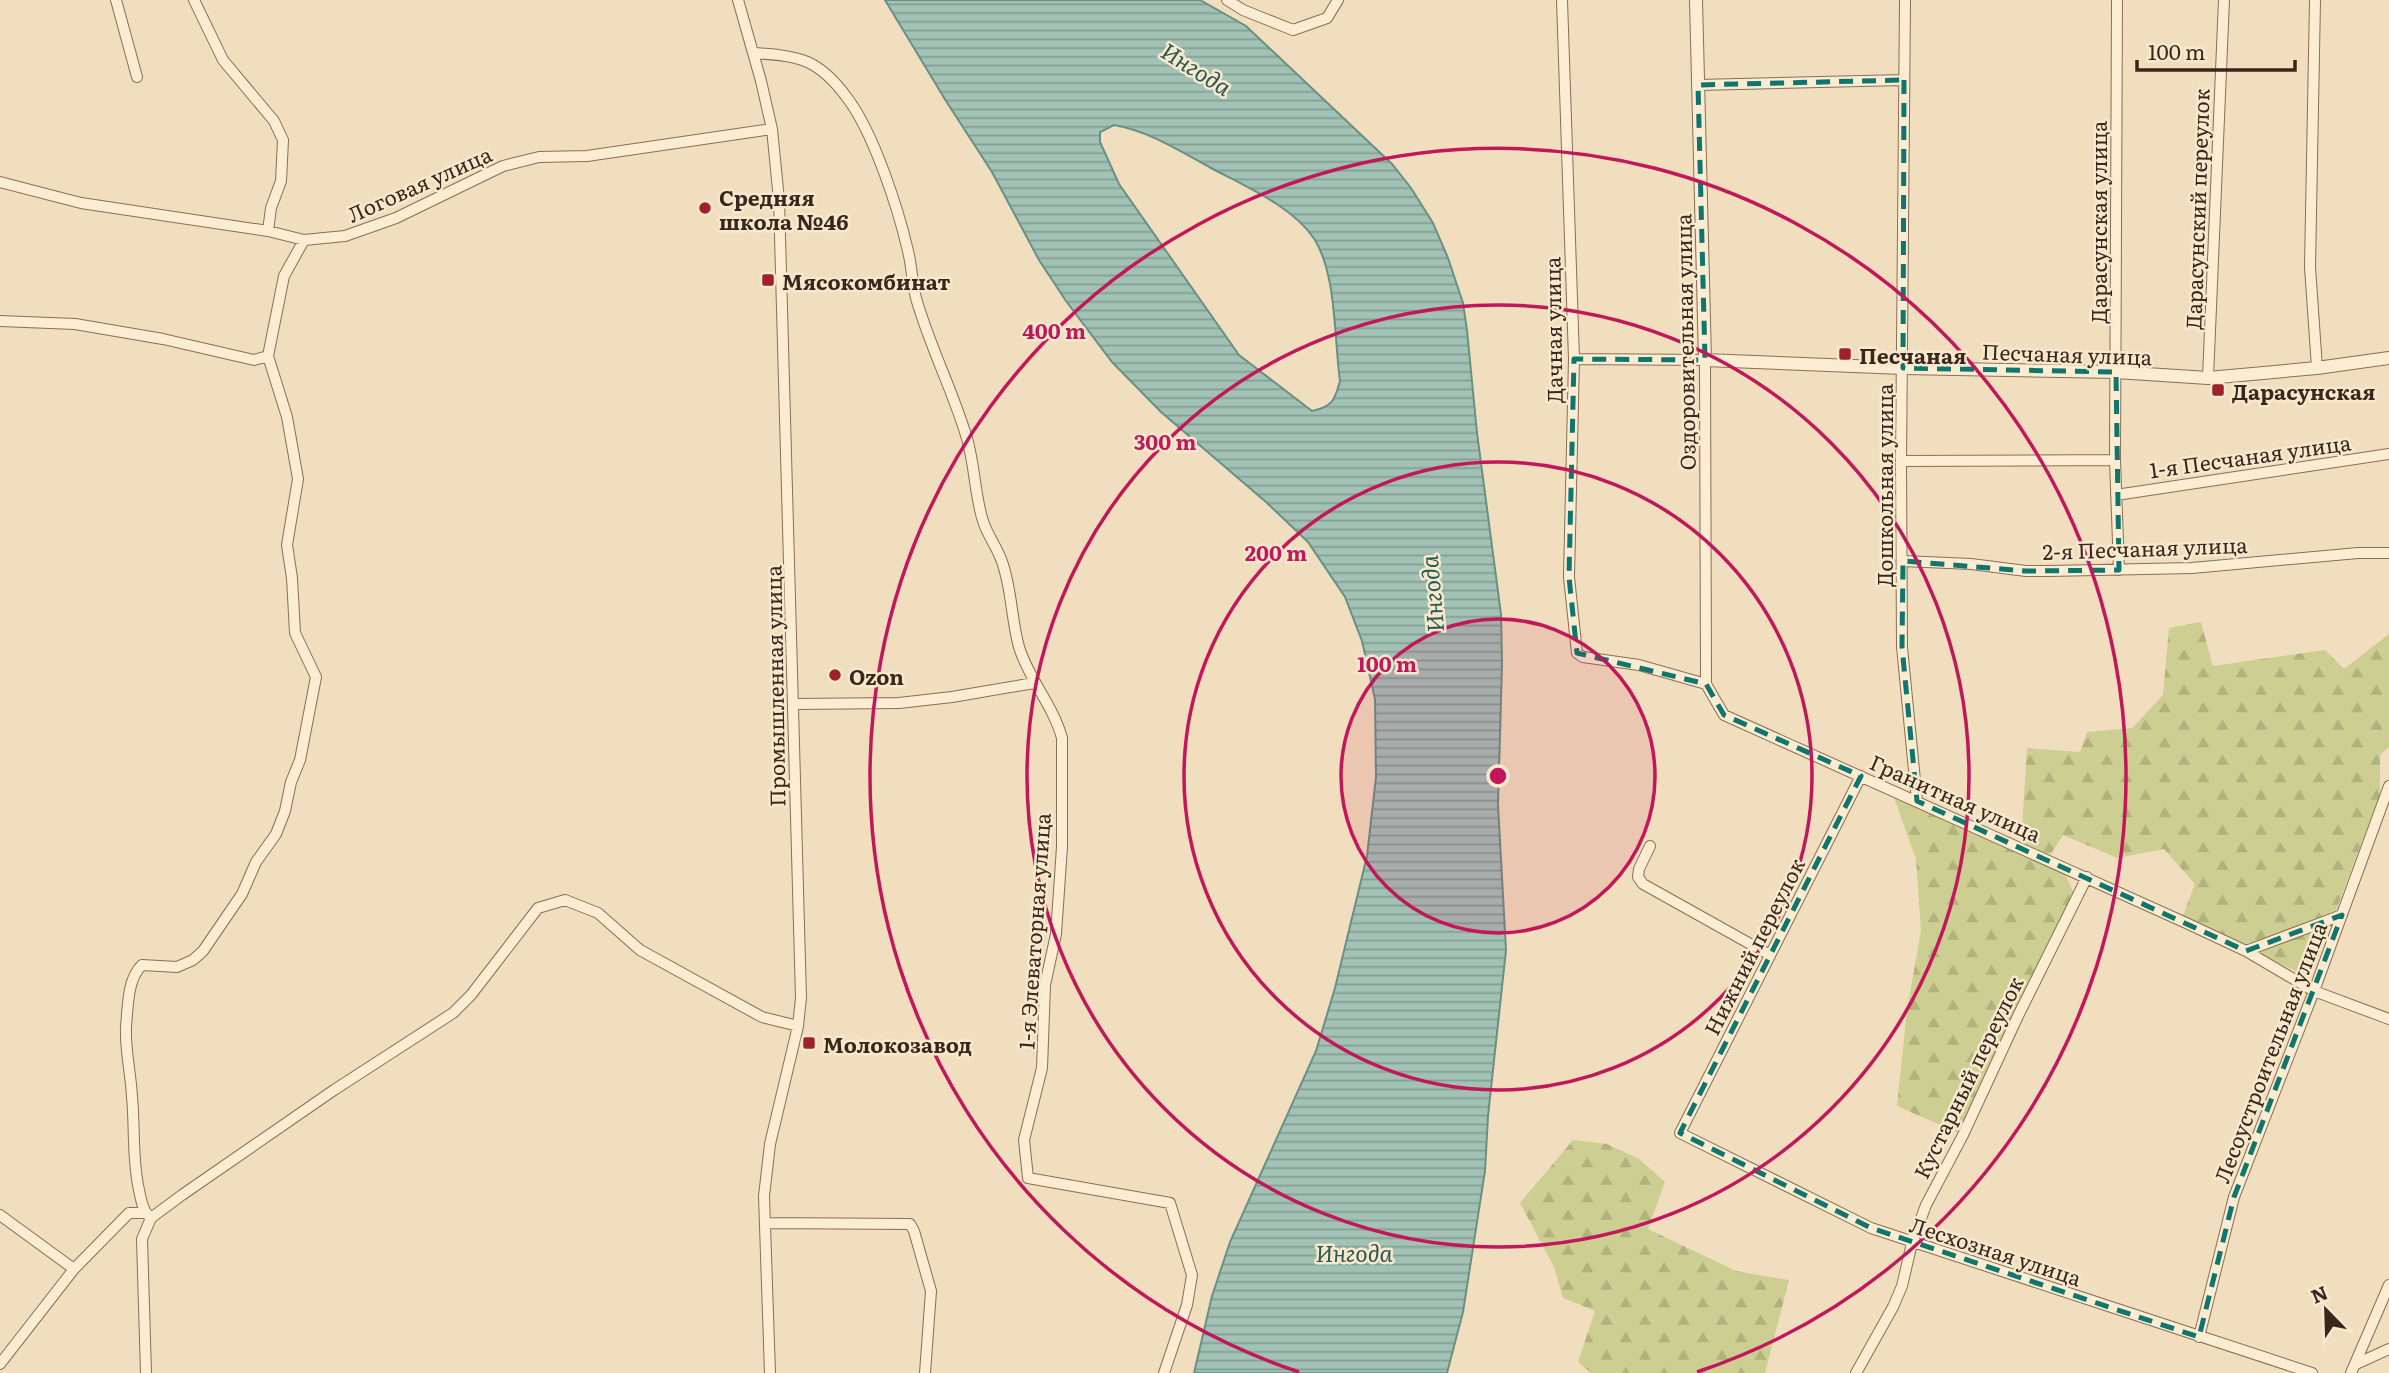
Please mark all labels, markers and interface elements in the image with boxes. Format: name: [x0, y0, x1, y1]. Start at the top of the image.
scale bar: [2137, 28, 2294, 72]
water label: Ингода: [1155, 33, 1239, 103]
text: 100 m: [2148, 35, 2205, 66]
street label: Дарасунский переулок: [2176, 87, 2216, 330]
street label: Дарасунская улица: [2082, 120, 2113, 323]
street label: Логовая улица: [342, 137, 497, 229]
place label: Средняя школа №46: [719, 181, 848, 236]
marker: Средняя школа №46: [697, 200, 713, 216]
street label: Оздоровительная улица: [1666, 213, 1702, 471]
street label: Дачная улица: [1535, 256, 1569, 403]
place label: Мясокомбинат: [782, 265, 950, 296]
marker: Мясокомбинат: [760, 272, 776, 288]
text: 400 m: [1022, 314, 1086, 345]
street label: Песчаная улица: [1981, 335, 2153, 371]
place label: Песчаная: [1859, 339, 1967, 370]
marker: Песчаная: [1837, 346, 1853, 362]
place label: Дарасунская: [2232, 375, 2375, 406]
marker: Дарасунская: [2210, 382, 2226, 398]
street label: Дошкольная улица: [1868, 383, 1899, 587]
text: 300 m: [1134, 425, 1196, 456]
street label: 1-я Песчаная улица: [2147, 425, 2353, 484]
street label: 2-я Песчаная улица: [2042, 528, 2249, 566]
text: 200 m: [1245, 536, 1307, 567]
water label: Ингода: [1411, 554, 1451, 634]
street label: Промышленная улица: [756, 564, 792, 807]
text: 100 m: [1357, 647, 1417, 678]
place label: Ozon: [849, 660, 904, 691]
marker: Ozon: [827, 667, 843, 683]
street label: Гранитная улица: [1866, 745, 2047, 849]
centre of rings: [1486, 764, 1510, 788]
street label: 1-я Элеваторная улица: [1009, 811, 1057, 1050]
street label: Нижний переулок: [1695, 852, 1811, 1040]
street label: Лесоустроительная улица: [2205, 916, 2333, 1187]
street label: Кустарный переулок: [1904, 970, 2030, 1183]
place label: Молокозавод: [823, 1028, 972, 1059]
marker: Молокозавод: [801, 1035, 817, 1051]
street label: Лесхозная улица: [1906, 1208, 2086, 1293]
water label: Ингода: [1315, 1235, 1393, 1269]
north arrow: [2291, 1275, 2361, 1345]
text: N: [2306, 1277, 2332, 1309]

